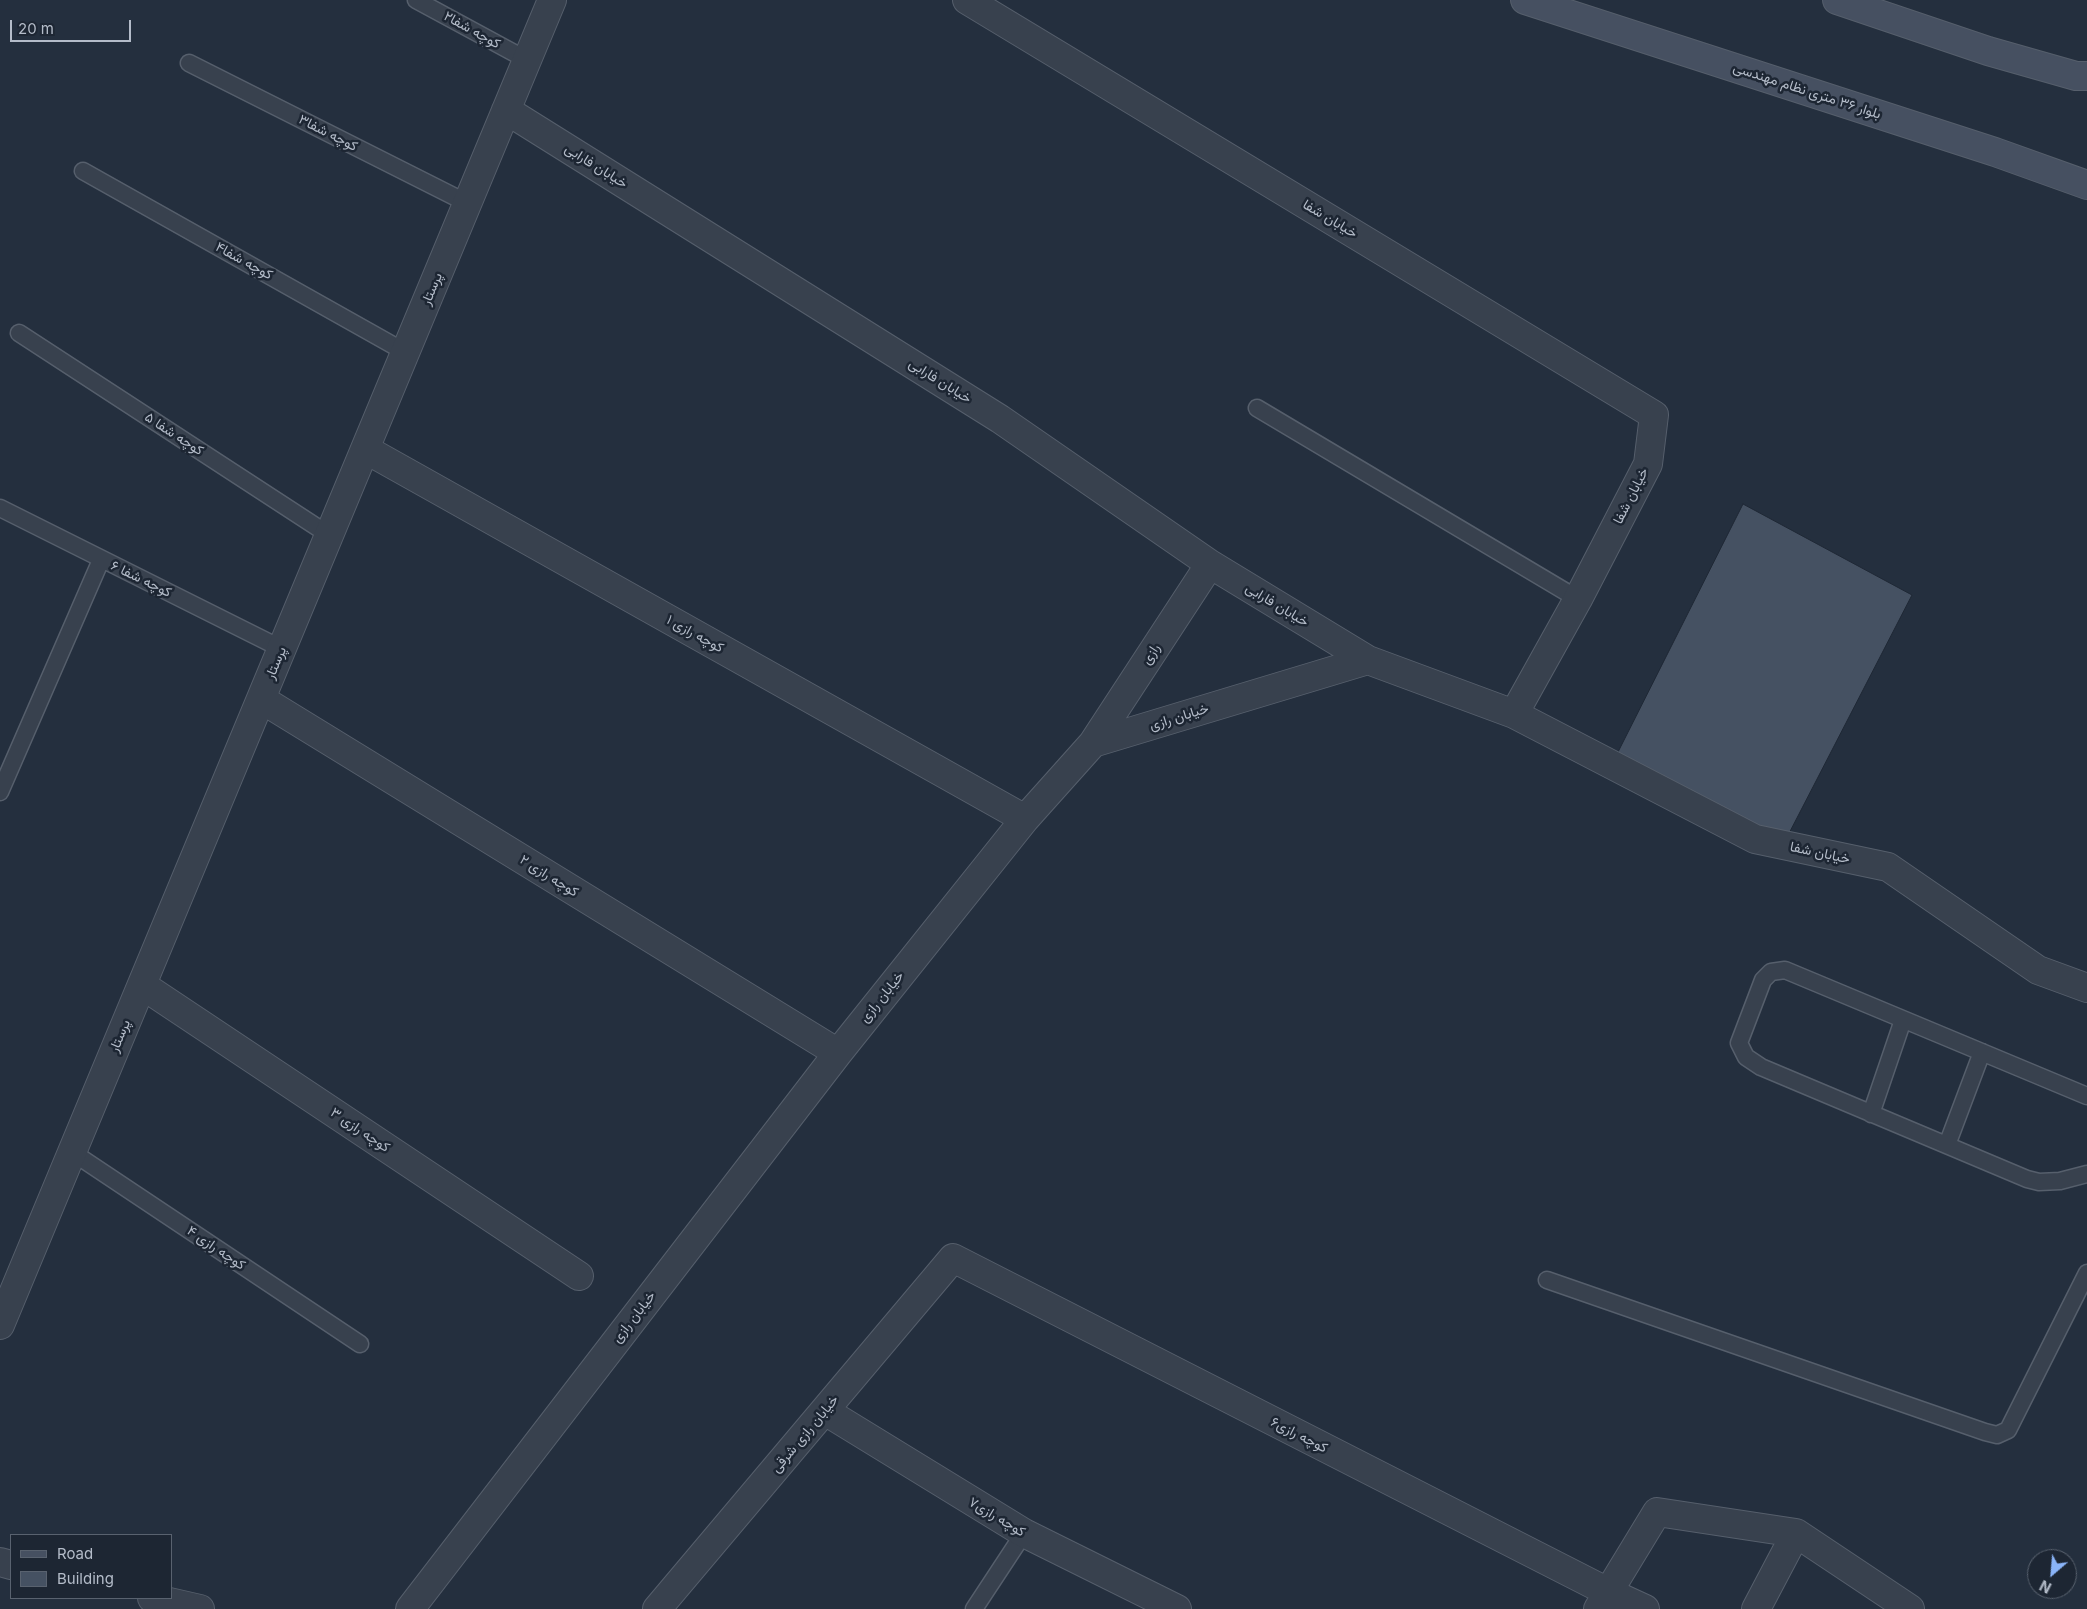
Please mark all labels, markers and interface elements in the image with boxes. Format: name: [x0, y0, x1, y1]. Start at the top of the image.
street label: کوچه شفا۲: [441, 8, 503, 52]
scale bar: [12, 10, 134, 42]
text: 20 m: [18, 19, 54, 38]
street label: بلوار ۳۶ متری نظام مهندسی: [1731, 59, 1883, 123]
street label: کوچه شفا۳: [296, 111, 360, 155]
street label: خیابان فارابی: [561, 140, 631, 192]
street label: خیابان شفا: [1300, 196, 1360, 242]
street label: کوچه شفا۴: [213, 238, 275, 284]
street label: پرستار: [418, 270, 446, 308]
street label: خیابان فارابی: [905, 355, 975, 407]
street label: کوچه شفا ۵: [141, 409, 207, 459]
street label: خیابان شفا: [1610, 465, 1652, 527]
street label: کوچه شفا ۶: [108, 557, 174, 601]
street label: خیابان فارابی: [1242, 580, 1312, 630]
street label: کوچه رازی ۱: [663, 611, 727, 657]
street label: رازی: [1138, 640, 1164, 668]
street label: پرستار: [262, 644, 290, 682]
street label: خیابان رازی: [1147, 700, 1211, 734]
street label: خیابان شفا: [1788, 838, 1852, 868]
street label: کوچه رازی ۲: [517, 851, 581, 901]
street label: خیابان رازی: [856, 968, 908, 1026]
street label: پرستار: [106, 1017, 134, 1055]
street label: کوچه رازی ۳: [327, 1104, 393, 1156]
street label: کوچه رازی ۴: [184, 1222, 248, 1274]
street label: خیابان رازی: [609, 1288, 659, 1346]
street label: خیابان رازی شرقی: [768, 1392, 842, 1476]
street label: کوچه رازی۶: [1268, 1414, 1330, 1456]
street label: کوچه رازی۷: [966, 1494, 1028, 1540]
legend: [10, 1534, 172, 1599]
text: Road: [57, 1544, 93, 1563]
north arrow: [2027, 1549, 2077, 1599]
text: Building: [57, 1569, 114, 1588]
text: N: [2037, 1577, 2054, 1597]

